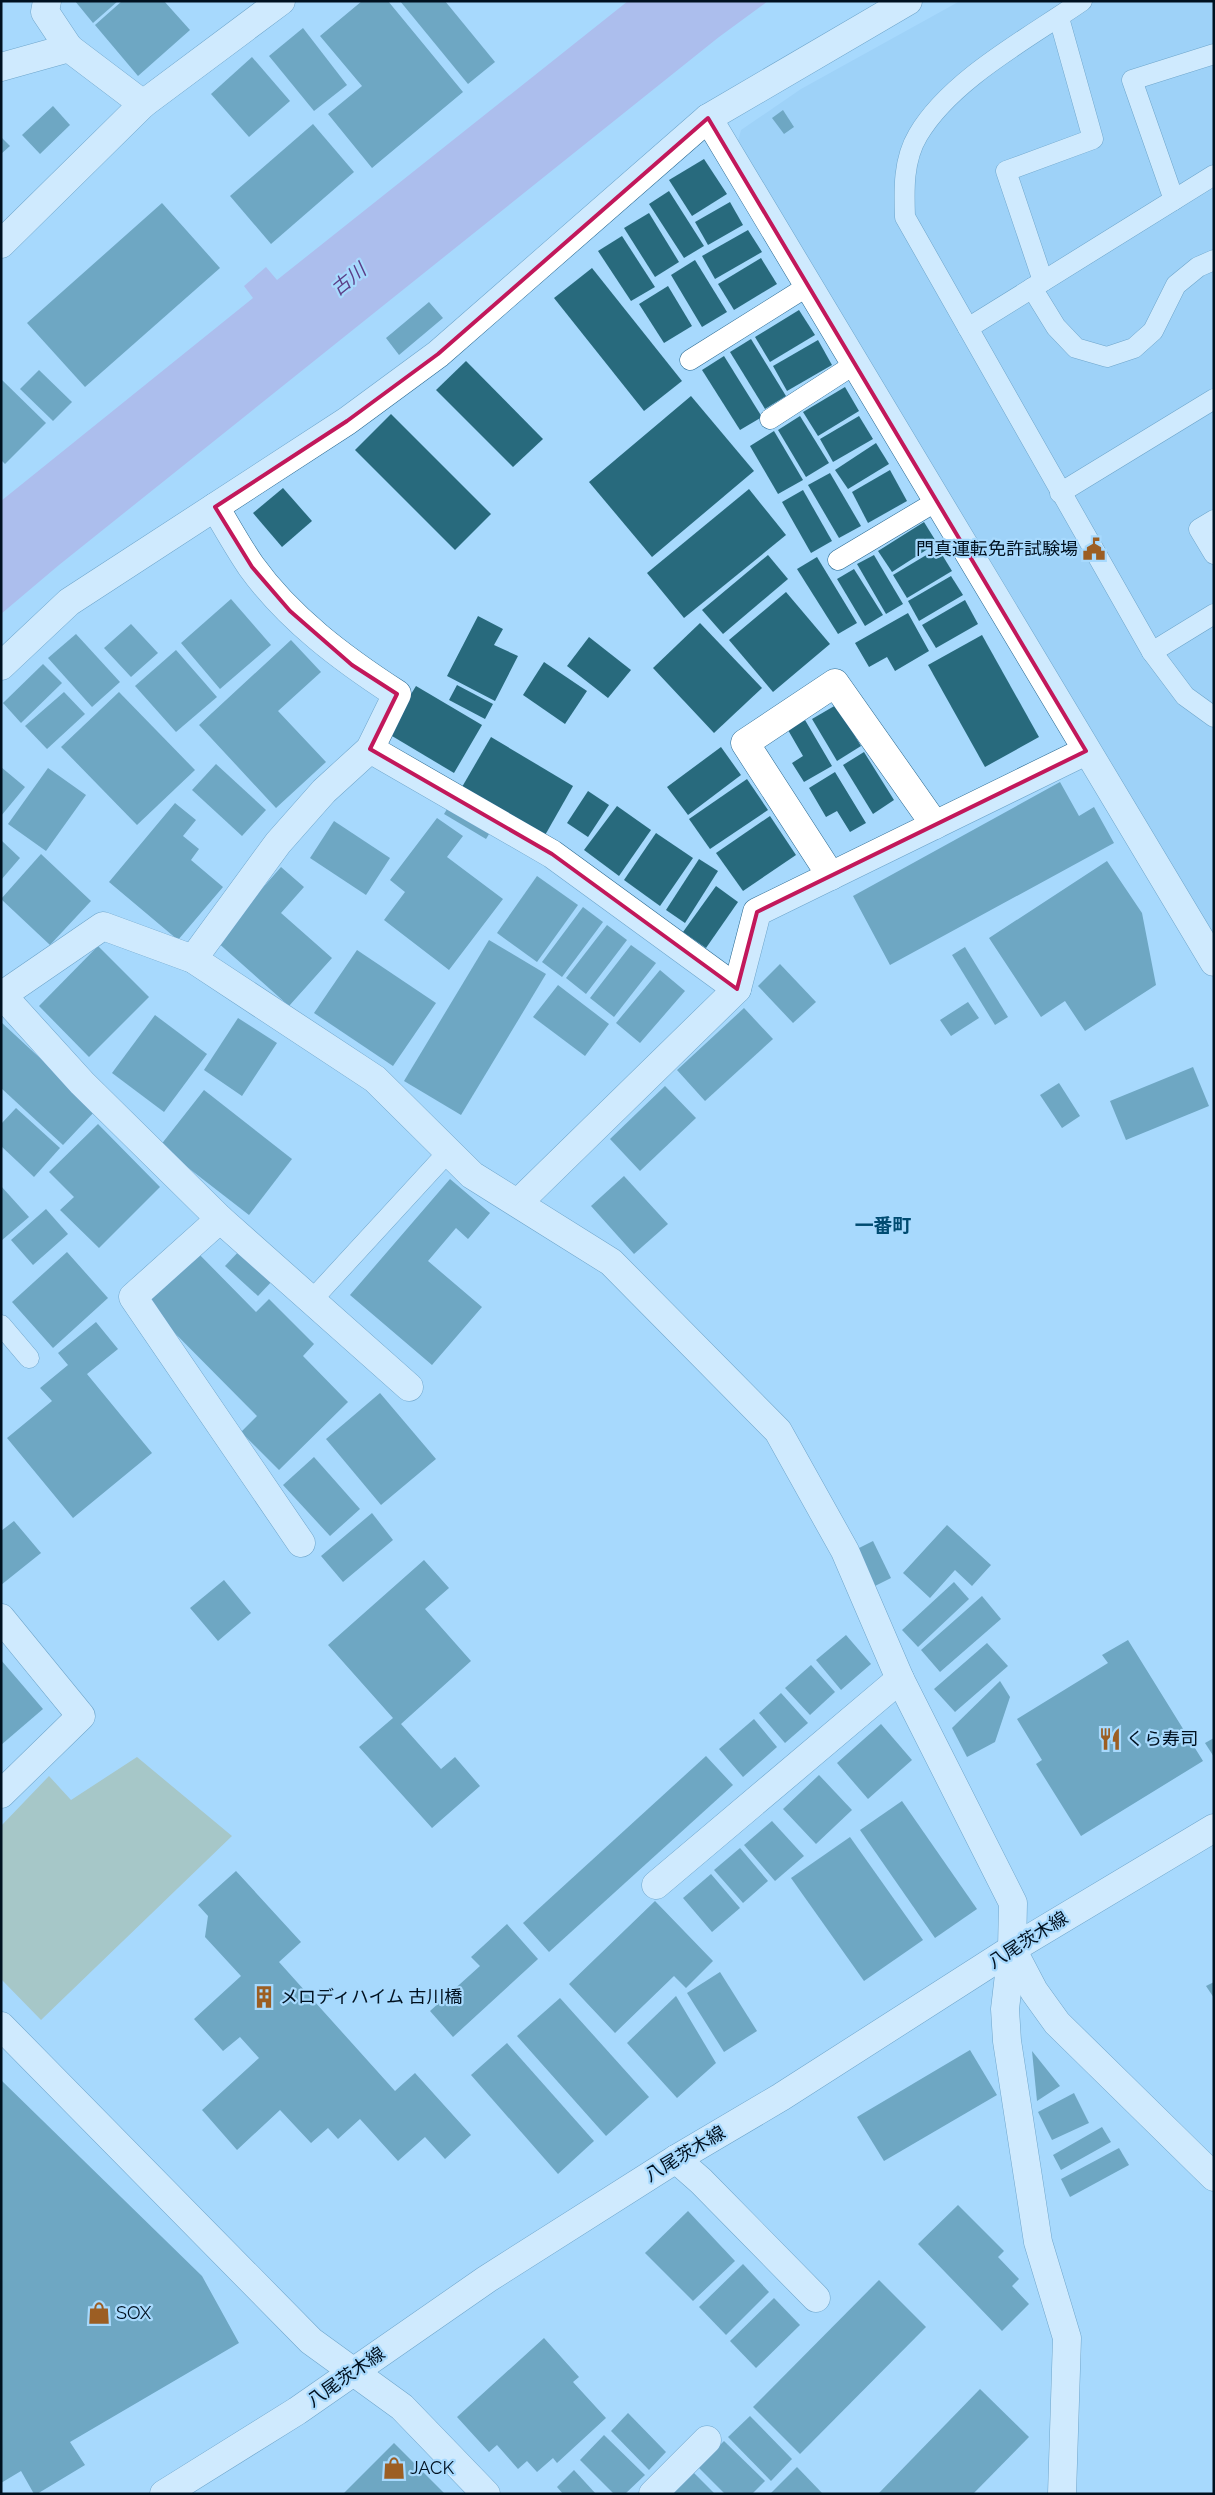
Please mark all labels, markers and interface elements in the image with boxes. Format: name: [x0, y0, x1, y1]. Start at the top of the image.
water label: 古川: [326, 257, 371, 300]
public building icon: 門真運転免許試験場: [1081, 536, 1107, 562]
place label: 門真運転免許試験場: [916, 538, 1078, 559]
district label: 一番町: [854, 1214, 912, 1236]
restaurant icon: くら寿司: [1097, 1726, 1123, 1752]
place label: くら寿司: [1126, 1728, 1198, 1749]
street label: 八尾茨木線: [984, 1907, 1071, 1972]
building icon: メロディハイム 古川橋: [251, 1984, 277, 2010]
place label: メロディハイム 古川橋: [280, 1986, 463, 2007]
street label: 八尾茨木線: [641, 2121, 729, 2186]
shop icon: SOX: [86, 2300, 112, 2326]
place label: SOX: [116, 2302, 152, 2323]
street label: 八尾茨木線: [303, 2342, 389, 2411]
shop icon: JACK: [381, 2455, 407, 2481]
place label: JACK: [410, 2457, 454, 2478]

